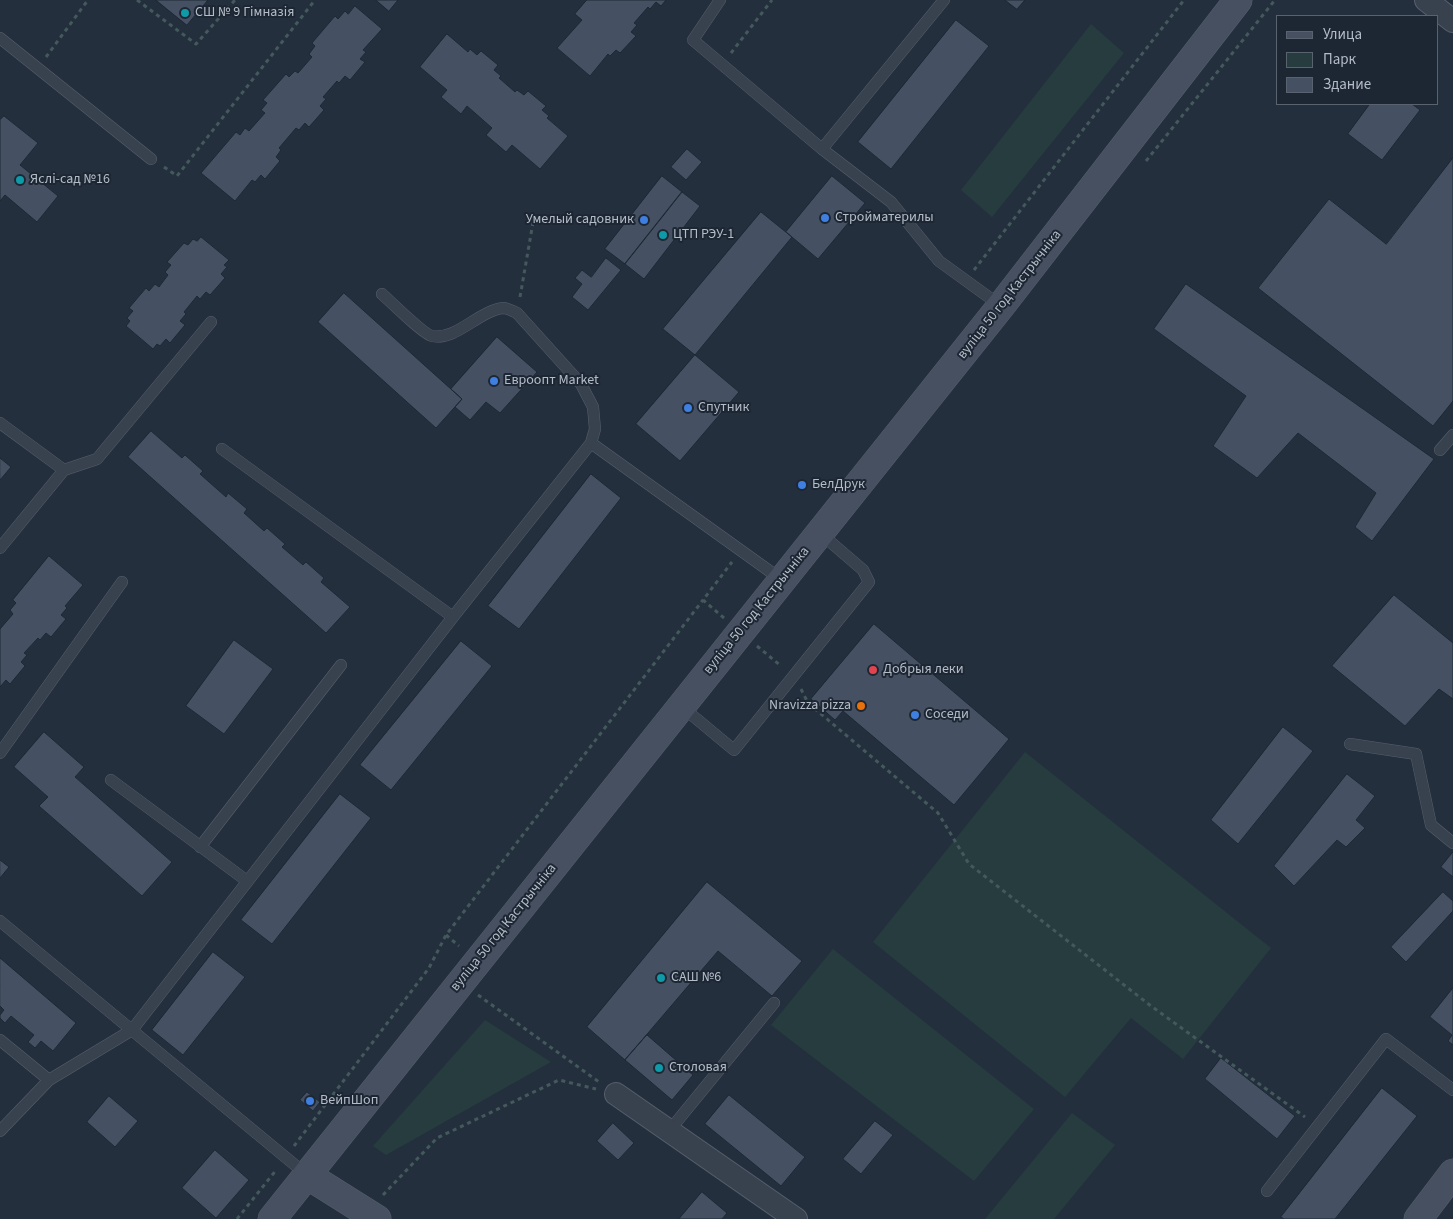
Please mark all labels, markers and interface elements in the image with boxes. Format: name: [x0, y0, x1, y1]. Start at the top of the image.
place label: СШ № 9 Гімназія: [195, 5, 294, 21]
marker: СШ № 9 Гімназія: [179, 7, 191, 19]
legend: [1276, 15, 1438, 105]
text: Улица: [1323, 24, 1362, 45]
text: Парк: [1323, 49, 1356, 70]
text: Здание: [1323, 74, 1371, 95]
place label: Яслі-сад №16: [30, 172, 110, 188]
marker: Яслі-сад №16: [14, 174, 26, 186]
place label: Стройматерилы: [835, 210, 934, 226]
place label: Умелый садовник: [526, 212, 634, 228]
marker: Стройматерилы: [819, 212, 831, 224]
marker: Умелый садовник: [638, 214, 650, 226]
place label: ЦТП РЭУ-1: [673, 227, 734, 243]
street label: вуліца 50 год Кастрычніка: [954, 227, 1066, 363]
marker: ЦТП РЭУ-1: [657, 229, 669, 241]
place label: Евроопт Market: [504, 373, 599, 389]
marker: Евроопт Market: [488, 375, 500, 387]
place label: Спутник: [698, 400, 749, 416]
marker: Спутник: [682, 402, 694, 414]
place label: БелДрук: [812, 477, 865, 493]
marker: БелДрук: [796, 479, 808, 491]
street label: вуліца 50 год Кастрычніка: [700, 544, 814, 678]
place label: Добрыя леки: [883, 662, 964, 678]
marker: Добрыя леки: [867, 664, 879, 676]
place label: Nravizza pizza: [769, 698, 851, 714]
marker: Nravizza pizza: [855, 700, 867, 712]
place label: Соседи: [925, 707, 969, 723]
marker: Соседи: [909, 709, 921, 721]
street label: вуліца 50 год Кастрычніка: [447, 861, 561, 995]
place label: САШ №6: [671, 970, 721, 986]
marker: САШ №6: [655, 972, 667, 984]
place label: Столовая: [669, 1060, 727, 1076]
marker: Столовая: [653, 1062, 665, 1074]
place label: ВейпШоп: [320, 1093, 378, 1109]
marker: ВейпШоп: [304, 1095, 316, 1107]

